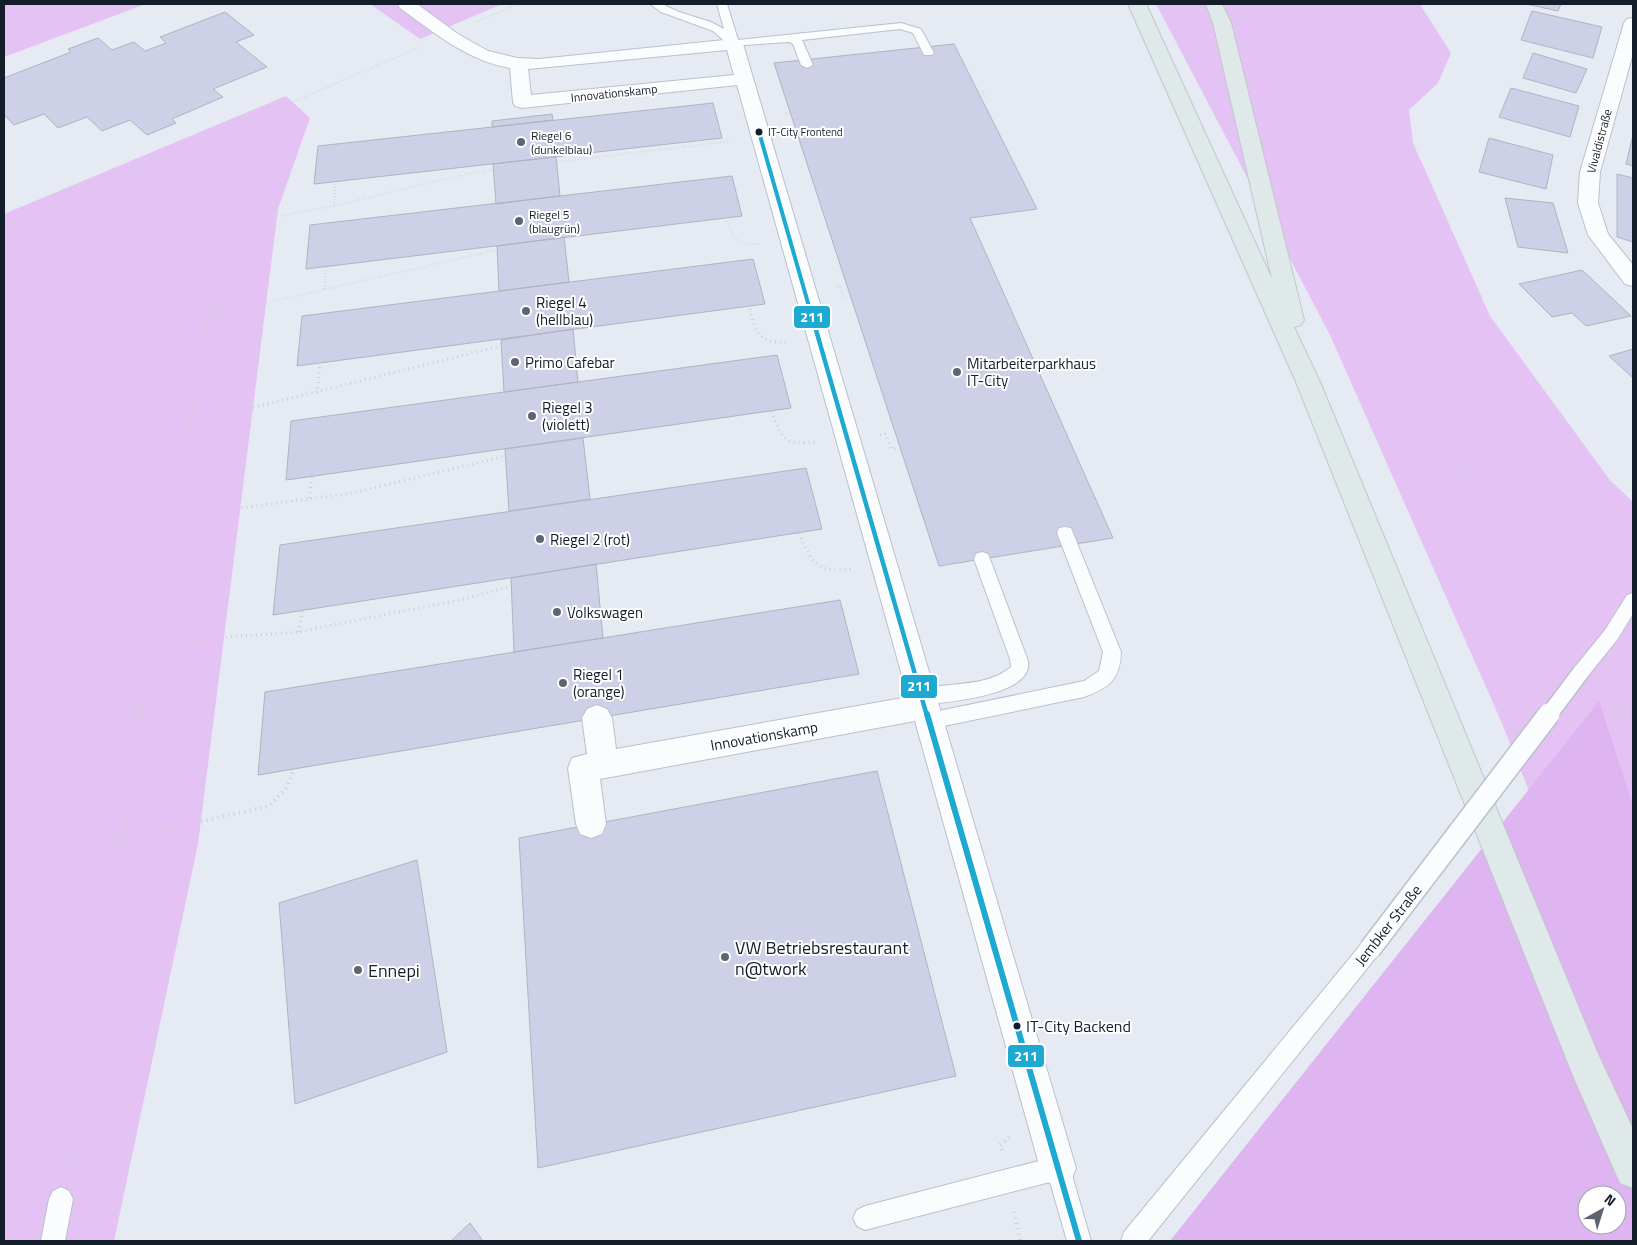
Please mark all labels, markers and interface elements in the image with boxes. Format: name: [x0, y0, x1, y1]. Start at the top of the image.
street label: Innovationskamp: [570, 79, 658, 107]
street label: Vivaldistraße: [1581, 107, 1617, 175]
place label: IT-City Frontend: [768, 124, 843, 140]
place label: Riegel 6 (dunkelblau): [531, 126, 592, 159]
marker: IT-City Frontend: [754, 127, 764, 137]
marker: Riegel 6 (dunkelblau): [515, 136, 527, 148]
place label: Riegel 5 (blaugrün): [529, 205, 580, 238]
marker: Riegel 5 (blaugrün): [513, 215, 525, 227]
place label: Riegel 4 (hellblau): [536, 291, 593, 331]
marker: Riegel 4 (hellblau): [520, 305, 532, 317]
line badge: 211: [793, 305, 831, 329]
text: 211: [800, 306, 824, 327]
place label: Primo Cafebar: [525, 351, 615, 374]
place label: Mitarbeiterparkhaus IT-City: [967, 352, 1096, 392]
marker: Primo Cafebar: [509, 356, 521, 368]
marker: Mitarbeiterparkhaus IT-City: [951, 366, 963, 378]
place label: Riegel 3 (violett): [542, 396, 593, 436]
marker: Riegel 3 (violett): [526, 410, 538, 422]
place label: Riegel 2 (rot): [550, 528, 630, 551]
marker: Riegel 2 (rot): [534, 533, 546, 545]
place label: Volkswagen: [567, 601, 643, 624]
marker: Volkswagen: [551, 606, 563, 618]
place label: Riegel 1 (orange): [573, 663, 625, 703]
line badge: 211: [900, 674, 938, 699]
text: 211: [907, 675, 931, 696]
marker: Riegel 1 (orange): [557, 677, 569, 689]
street label: Innovationskamp: [708, 715, 820, 757]
street label: Jembker Straße: [1349, 880, 1427, 970]
place label: VW Betriebsrestaurant n@twork: [735, 934, 909, 982]
marker: VW Betriebsrestaurant n@twork: [719, 951, 731, 963]
place label: Ennepi: [368, 957, 420, 984]
marker: Ennepi: [352, 964, 364, 976]
place label: IT-City Backend: [1026, 1014, 1131, 1038]
marker: IT-City Backend: [1012, 1021, 1022, 1031]
line badge: 211: [1007, 1044, 1045, 1068]
text: 211: [1014, 1045, 1038, 1066]
north arrow: [1577, 1185, 1627, 1235]
text: N: [1600, 1188, 1621, 1211]

